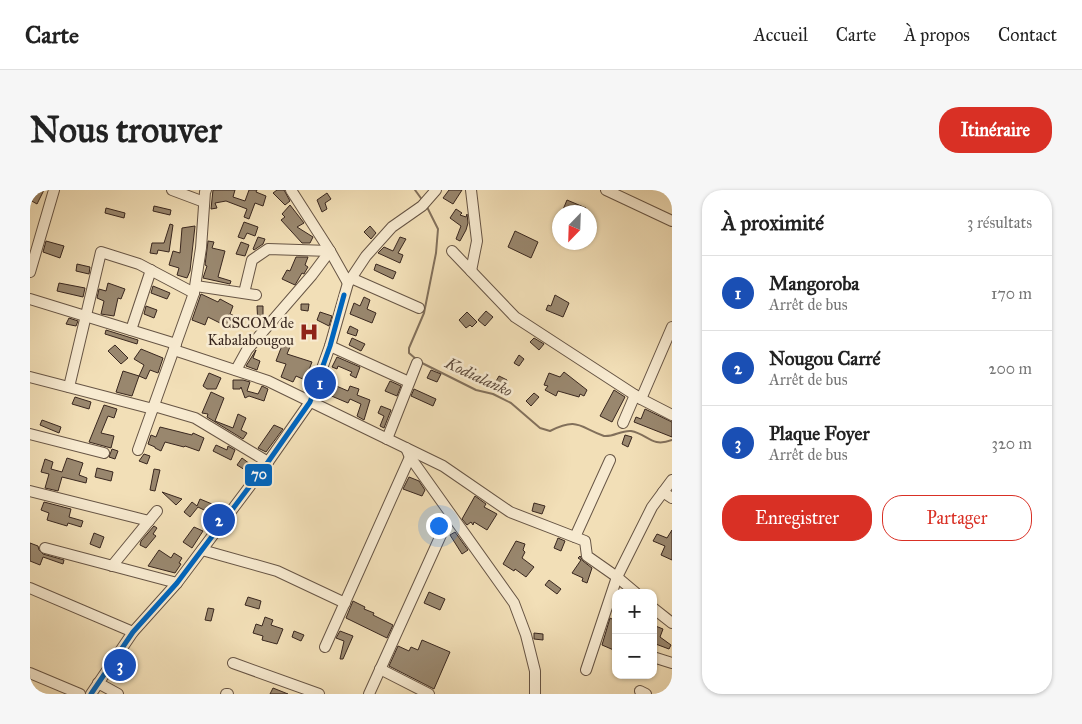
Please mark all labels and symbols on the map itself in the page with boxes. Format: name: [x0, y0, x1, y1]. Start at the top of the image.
north arrow: [552, 205, 597, 250]
place label: CSCOM de Kabalabougou: [207, 314, 294, 349]
hospital icon: CSCOM de Kabalabougou: [298, 321, 320, 343]
water label: Kodialanko: [442, 353, 515, 401]
pin: 1: [304, 364, 336, 402]
line badge: 70: [244, 463, 273, 487]
text: 70: [251, 466, 267, 483]
pin: 2: [203, 501, 235, 539]
your location: [426, 513, 452, 539]
pin: 3: [104, 646, 136, 684]

